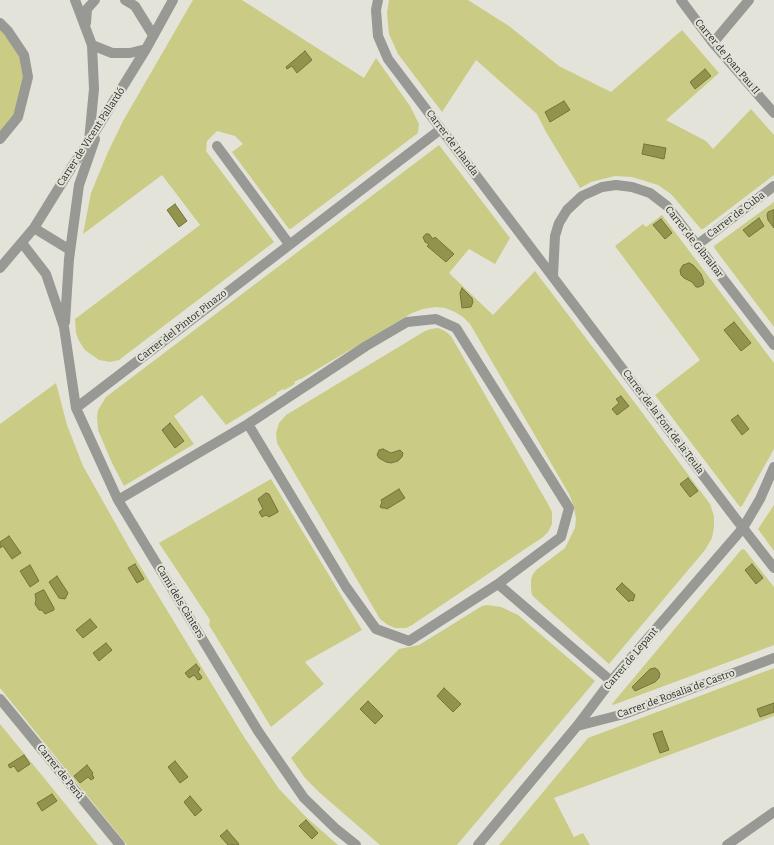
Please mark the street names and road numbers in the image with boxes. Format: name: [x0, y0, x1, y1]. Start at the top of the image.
street label: Carrer de Joan Pau II: [692, 17, 762, 97]
street label: Carrer de Vicent Pallardó: [55, 85, 127, 189]
street label: Carrer de Irlanda: [423, 108, 481, 178]
street label: Carrer de Cuba: [705, 189, 767, 241]
street label: Carrer de Gibraltar: [662, 204, 726, 280]
street label: Carrer del Pintor Pinazo: [135, 287, 229, 365]
street label: Carrer de la Font de la Teula: [620, 368, 706, 476]
street label: Camí dels Cànters: [153, 563, 207, 641]
street label: Carrer de Lepant: [601, 625, 661, 693]
street label: Carrer de Rosalia de Castro: [615, 667, 737, 721]
street label: Carrer de Perú: [34, 742, 86, 802]

